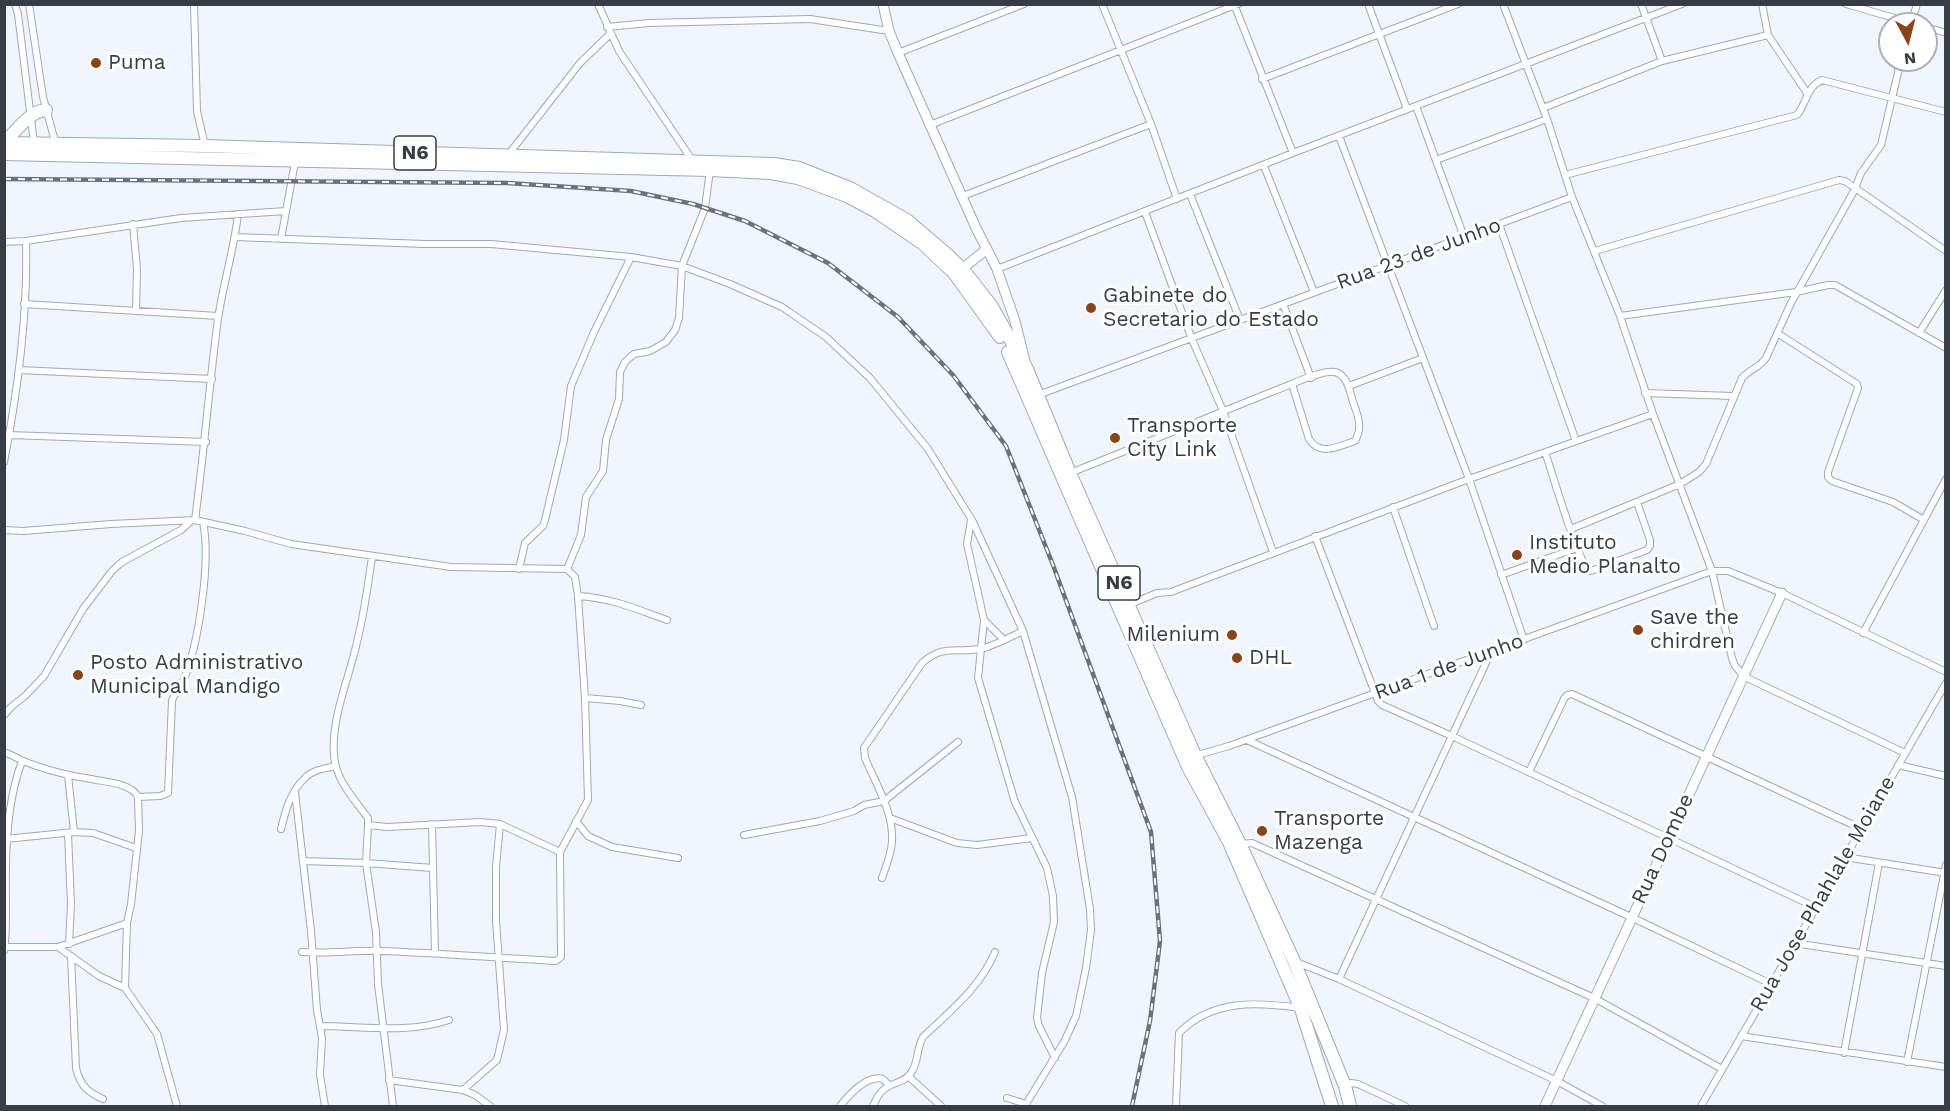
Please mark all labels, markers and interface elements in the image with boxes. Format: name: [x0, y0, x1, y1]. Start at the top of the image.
north arrow: [1878, 12, 1938, 72]
text: N: [1903, 48, 1917, 69]
place label: Puma: [108, 50, 166, 76]
marker: Puma: [89, 56, 103, 70]
road number: N6: [394, 136, 436, 170]
street label: Rua 23 de Junho: [1333, 213, 1505, 295]
place label: Gabinete do Secretario do Estado: [1103, 283, 1319, 333]
marker: Gabinete do Secretario do Estado: [1084, 301, 1098, 315]
place label: Transporte City Link: [1127, 413, 1237, 463]
marker: Transporte City Link: [1108, 431, 1122, 445]
place label: Instituto Medio Planalto: [1529, 530, 1681, 580]
marker: Instituto Medio Planalto: [1510, 548, 1524, 562]
road number: N6: [1098, 566, 1140, 600]
place label: Save the chirdren: [1650, 605, 1739, 655]
place label: Milenium: [1126, 622, 1220, 648]
marker: Save the chirdren: [1631, 623, 1645, 637]
marker: Milenium: [1225, 628, 1239, 642]
street label: Rua 1 de Junho: [1371, 628, 1527, 706]
place label: DHL: [1249, 645, 1292, 671]
place label: Posto Administrativo Municipal Mandigo: [90, 650, 303, 700]
marker: DHL: [1230, 651, 1244, 665]
marker: Posto Administrativo Municipal Mandigo: [71, 668, 85, 682]
street label: Rua Jose Phahlale Moiane: [1745, 772, 1901, 1016]
street label: Rua Dombe: [1626, 790, 1700, 908]
place label: Transporte Mazenga: [1274, 806, 1384, 856]
marker: Transporte Mazenga: [1255, 824, 1269, 838]

